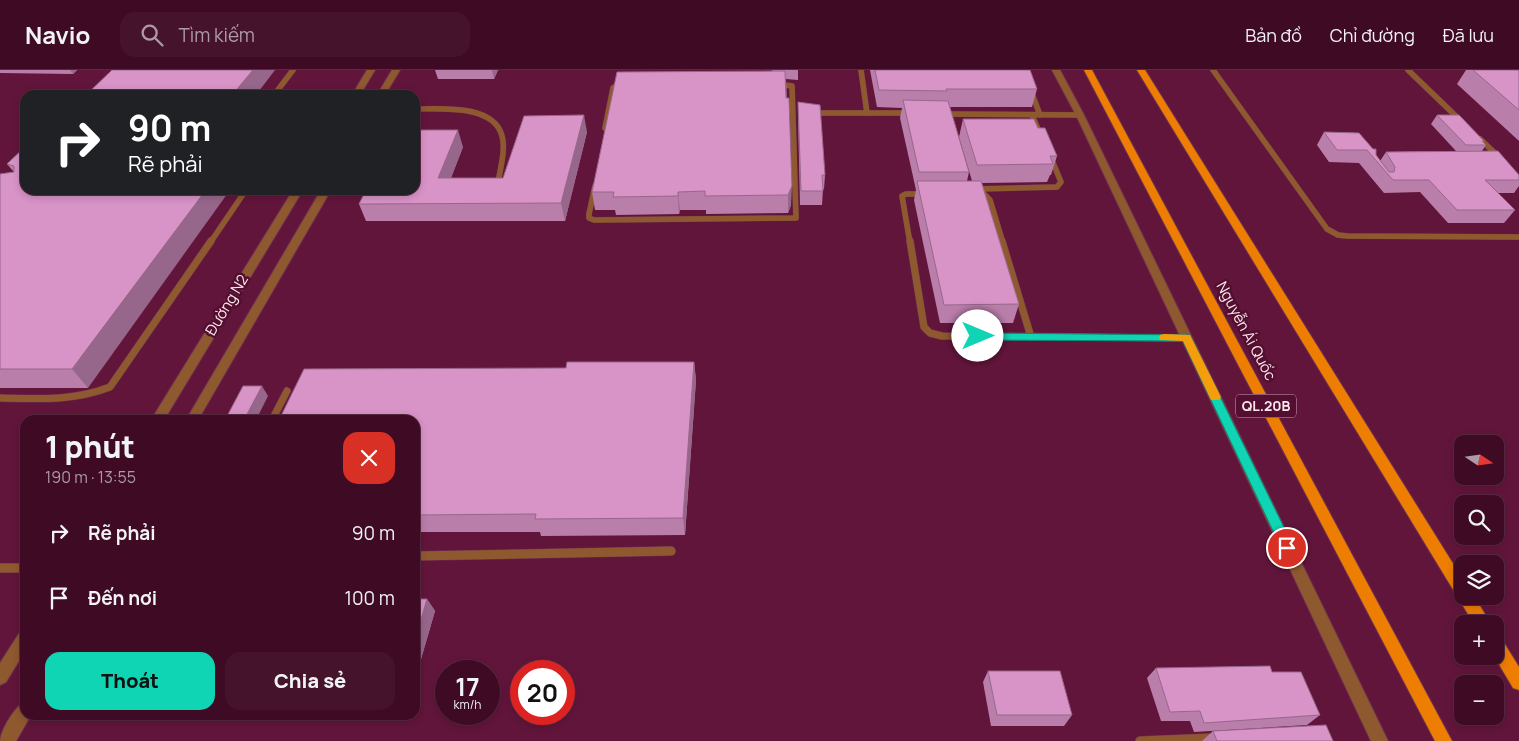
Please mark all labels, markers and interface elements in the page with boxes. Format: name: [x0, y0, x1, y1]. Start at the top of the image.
search box: [120, 12, 470, 57]
text: Navio: [25, 18, 90, 51]
icon: search: [138, 21, 166, 49]
text: Tìm kiếm: [178, 22, 255, 48]
text: Bản đồ: [1245, 23, 1302, 47]
text: Chỉ đường: [1330, 23, 1415, 47]
text: Đã lưu: [1443, 23, 1494, 47]
text: 90 m: [128, 104, 211, 152]
icon: right: [45, 110, 110, 175]
text: Rẽ phải: [128, 149, 203, 179]
street label: Đường N2: [200, 270, 253, 339]
street label: Nguyễn Ái Quốc: [1212, 278, 1281, 384]
position arrow: [951, 309, 1003, 361]
road number: QL.20B: [1236, 394, 1296, 418]
text: 1 phút: [45, 426, 135, 467]
button: close: [343, 432, 395, 484]
north arrow: [1454, 435, 1504, 485]
map controls: [1454, 435, 1504, 725]
text: 190 m · 13:55: [45, 466, 136, 488]
button: search: [1454, 495, 1504, 545]
icon: right: [45, 519, 73, 547]
text: Rẽ phải: [88, 520, 156, 546]
text: 90 m: [352, 520, 395, 546]
pin: [1266, 527, 1308, 569]
icon: arrive: [1273, 534, 1301, 562]
button: layers: [1454, 555, 1504, 605]
icon: arrive: [45, 584, 73, 612]
text: Đến nơi: [88, 585, 157, 611]
text: 100 m: [344, 585, 395, 611]
button: +: [1454, 615, 1504, 665]
button: Thoát: [45, 652, 215, 710]
button: Chia sẻ: [225, 652, 395, 710]
speed limit sign: 20: [510, 660, 575, 725]
text: 17: [455, 669, 480, 704]
button: −: [1454, 675, 1504, 725]
text: km/h: [454, 696, 481, 713]

